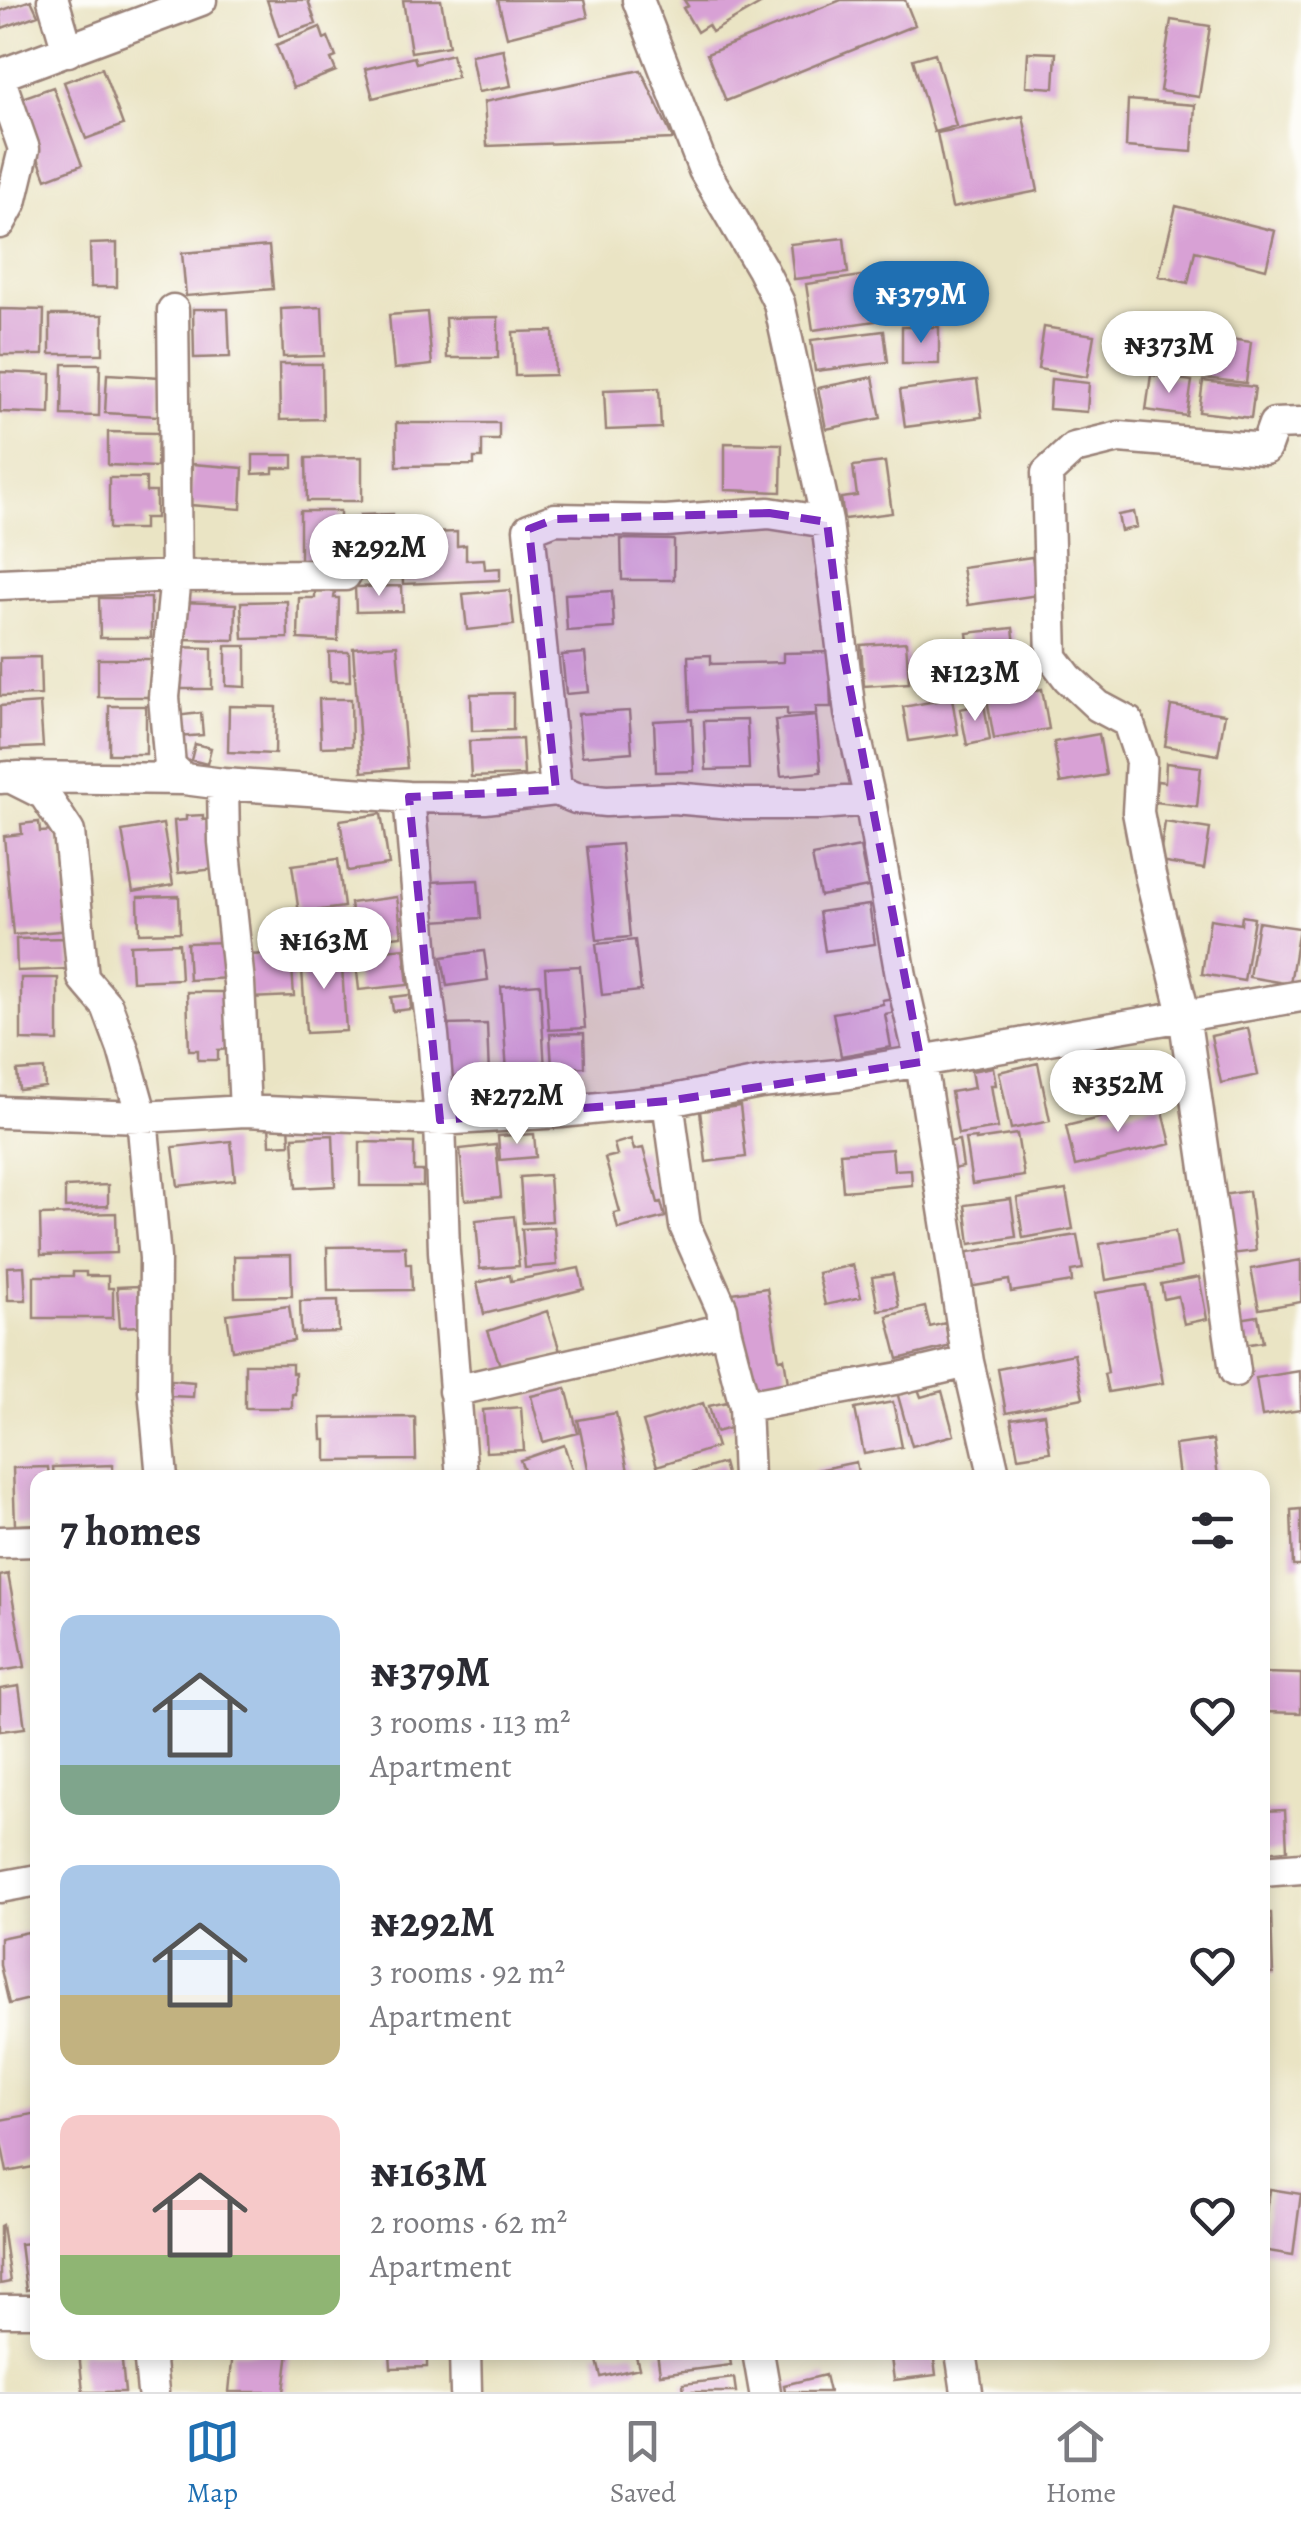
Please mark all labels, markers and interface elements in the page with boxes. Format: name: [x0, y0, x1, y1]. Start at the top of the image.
pin: ₦379M: [851, 261, 991, 346]
text: ₦379M: [875, 271, 967, 315]
pin: ₦373M: [1099, 311, 1239, 396]
text: ₦373M: [1124, 321, 1214, 365]
pin: ₦292M: [309, 514, 449, 599]
text: ₦292M: [331, 524, 427, 568]
pin: ₦123M: [905, 639, 1045, 724]
text: ₦123M: [930, 649, 1020, 693]
pin: ₦163M: [254, 907, 394, 992]
text: ₦163M: [279, 917, 369, 961]
pin: ₦352M: [1048, 1050, 1188, 1135]
text: ₦352M: [1072, 1060, 1164, 1104]
pin: ₦272M: [447, 1062, 587, 1147]
text: ₦272M: [470, 1072, 564, 1116]
text: 7 homes: [60, 1502, 201, 1559]
icon: filters: [1185, 1503, 1240, 1558]
text: ₦379M: [370, 1643, 490, 1700]
icon: home: [140, 1655, 260, 1775]
icon: heart: [1185, 1688, 1240, 1743]
text: 3 rooms · 113 m²: [370, 1700, 571, 1744]
text: Apartment: [370, 1744, 512, 1788]
text: ₦292M: [370, 1893, 495, 1950]
icon: home: [140, 1905, 260, 2025]
icon: heart: [1185, 1938, 1240, 1993]
text: 3 rooms · 92 m²: [370, 1950, 565, 1994]
text: Apartment: [370, 1994, 512, 2038]
text: ₦163M: [370, 2143, 488, 2200]
icon: home: [140, 2155, 260, 2275]
icon: heart: [1185, 2188, 1240, 2243]
text: 2 rooms · 62 m²: [370, 2200, 567, 2244]
text: Apartment: [370, 2244, 512, 2288]
tab: Map: [185, 2414, 240, 2512]
tab: Saved: [610, 2414, 676, 2512]
tab: Home: [1046, 2414, 1116, 2512]

